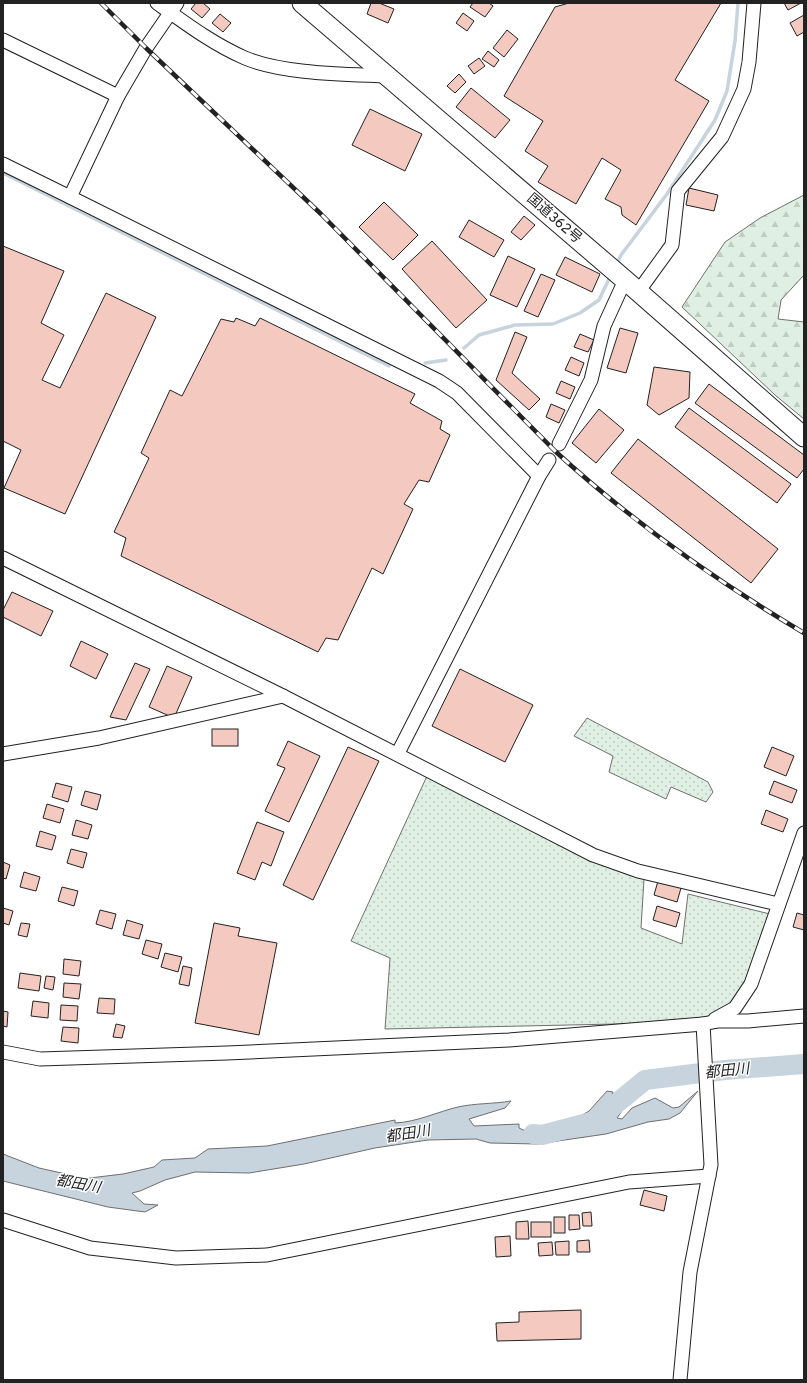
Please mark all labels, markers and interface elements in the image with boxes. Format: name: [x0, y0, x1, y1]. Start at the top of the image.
street label: 国道362号: [523, 190, 585, 248]
water label: 都田川: [704, 1060, 752, 1084]
water label: 都田川: [384, 1122, 434, 1148]
water label: 都田川: [54, 1172, 104, 1199]

